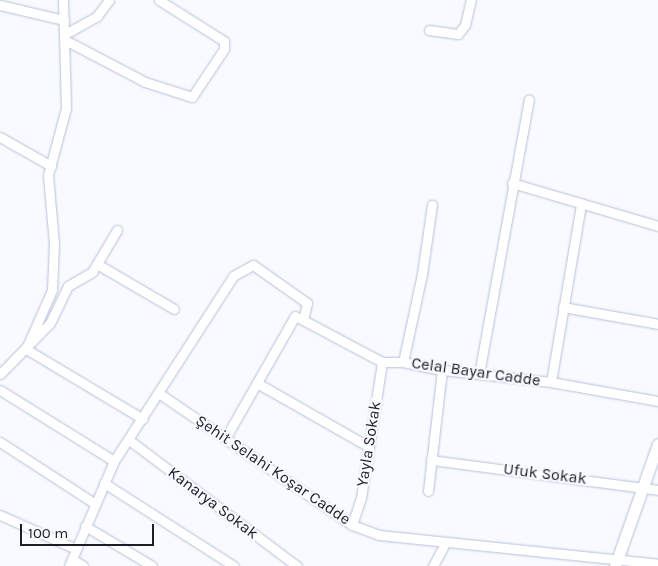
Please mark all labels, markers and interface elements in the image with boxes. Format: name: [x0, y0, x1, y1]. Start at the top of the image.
street label: Celal Bayar Cadde: [410, 353, 542, 391]
street label: Yayla Sokak: [353, 400, 385, 488]
street label: Şehit Selahi Koşar Cadde: [192, 411, 354, 529]
street label: Ufuk Sokak: [502, 459, 588, 489]
street label: Kanarya Sokak: [164, 463, 262, 543]
scale bar: [22, 514, 156, 546]
text: 100 m: [28, 524, 68, 542]

